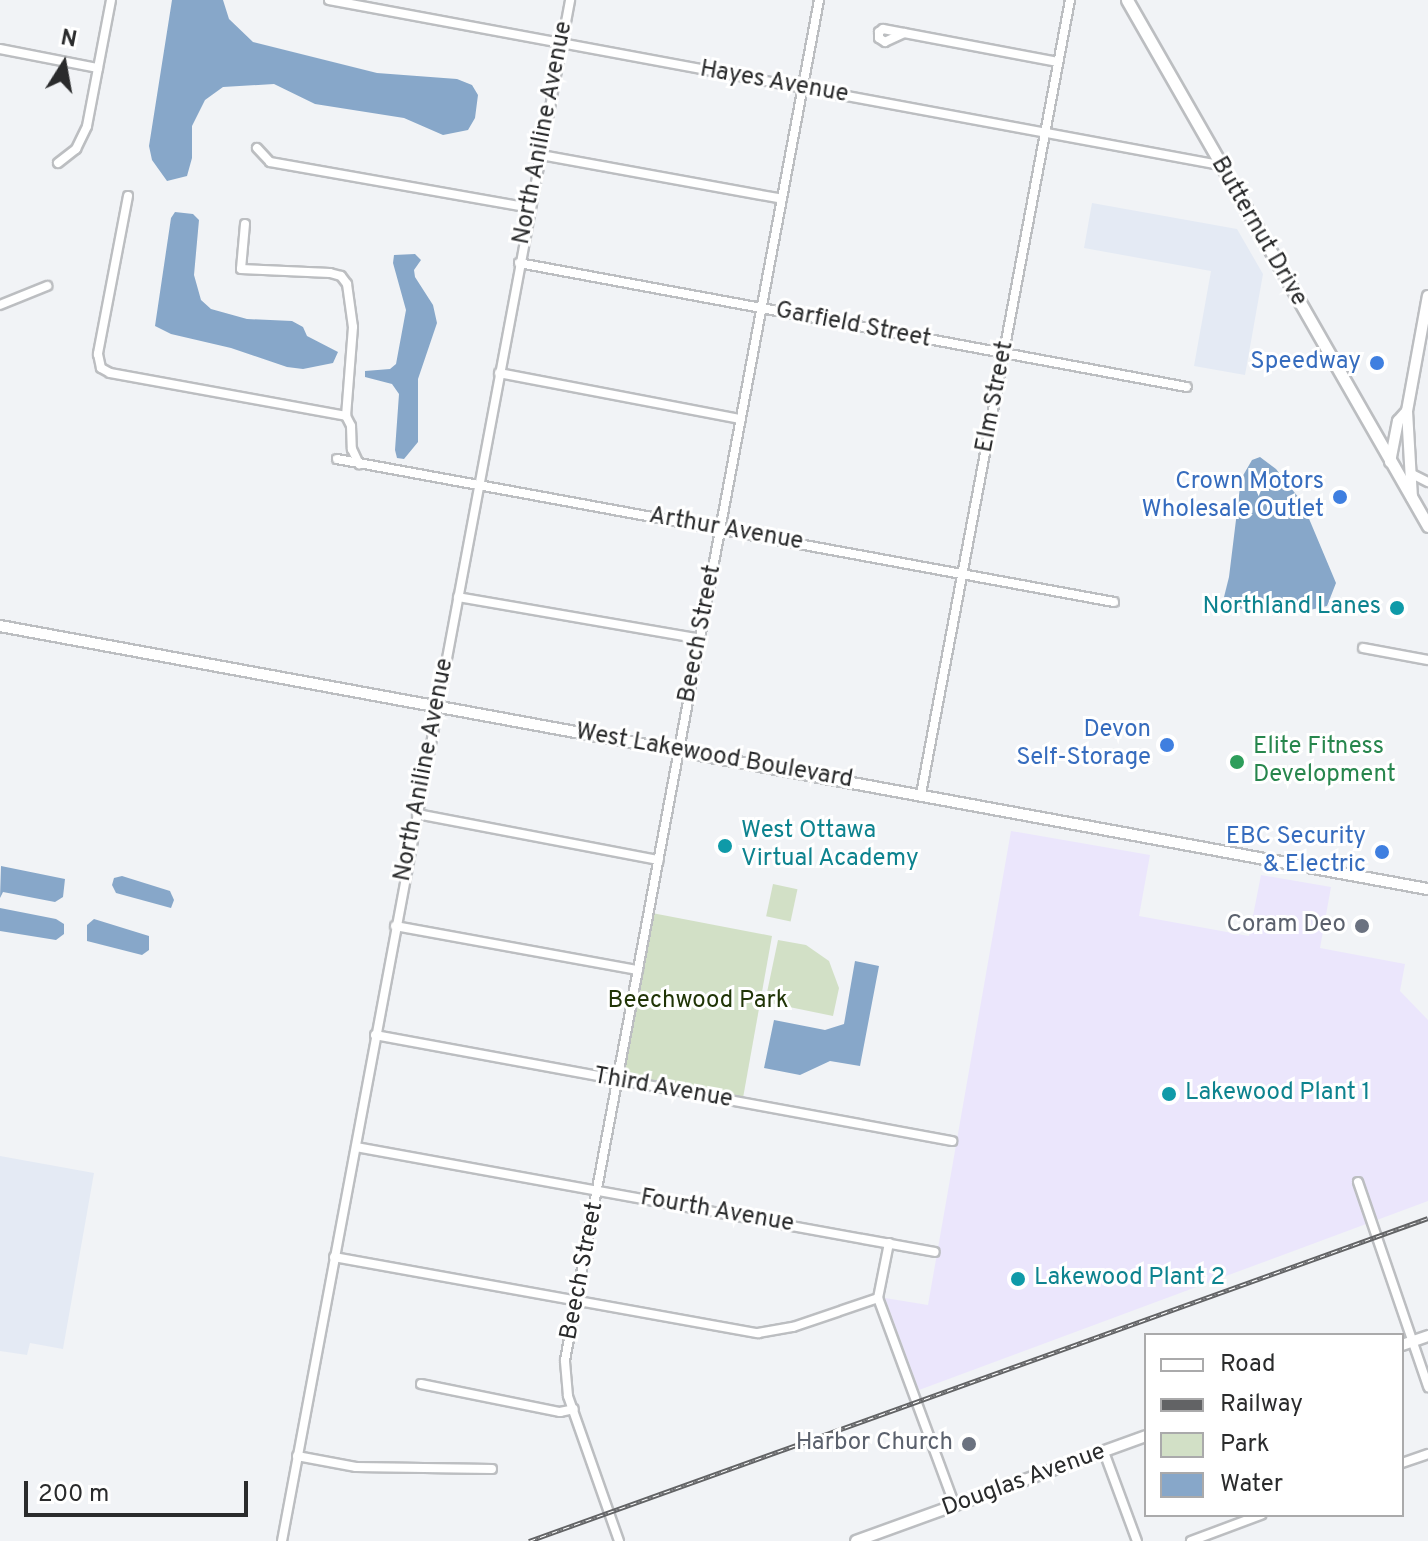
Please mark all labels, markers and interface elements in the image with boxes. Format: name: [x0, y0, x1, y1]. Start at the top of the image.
street label: North Aniline Avenue: [508, 18, 580, 248]
north arrow: [24, 24, 104, 104]
text: N: [58, 25, 79, 55]
street label: Hayes Avenue: [697, 56, 851, 110]
street label: Butternut Drive: [1204, 152, 1312, 312]
street label: Garfield Street: [773, 297, 933, 355]
street label: Elm Street: [971, 339, 1021, 455]
place label: Speedway: [1250, 349, 1361, 377]
marker: Speedway: [1368, 354, 1386, 372]
place label: Crown Motors Wholesale Outlet: [1141, 469, 1324, 525]
marker: Crown Motors Wholesale Outlet: [1331, 488, 1349, 506]
street label: Arthur Avenue: [646, 502, 806, 558]
street label: Beech Street: [674, 563, 728, 705]
place label: Northland Lanes: [1203, 594, 1381, 622]
marker: Northland Lanes: [1388, 599, 1406, 617]
street label: North Aniline Avenue: [389, 655, 461, 885]
place label: Devon Self-Storage: [1016, 717, 1151, 773]
street label: West Lakewood Boulevard: [573, 718, 855, 796]
place label: Elite Fitness Development: [1253, 734, 1396, 790]
marker: Devon Self-Storage: [1158, 736, 1176, 754]
marker: Elite Fitness Development: [1228, 753, 1246, 771]
place label: West Ottawa Virtual Academy: [741, 818, 920, 874]
place label: EBC Security & Electric: [1226, 824, 1366, 880]
marker: West Ottawa Virtual Academy: [716, 837, 734, 855]
marker: EBC Security & Electric: [1373, 843, 1391, 861]
place label: Coram Deo: [1226, 912, 1346, 940]
marker: Coram Deo: [1353, 917, 1371, 935]
park label: Beechwood Park: [607, 988, 789, 1016]
street label: Third Avenue: [591, 1063, 735, 1115]
place label: Lakewood Plant 1: [1185, 1080, 1370, 1108]
marker: Lakewood Plant 1: [1160, 1085, 1178, 1103]
street label: Fourth Avenue: [638, 1184, 796, 1240]
street label: Beech Street: [556, 1200, 610, 1342]
place label: Lakewood Plant 2: [1034, 1265, 1225, 1293]
marker: Lakewood Plant 2: [1009, 1270, 1027, 1288]
legend: [1144, 1333, 1404, 1517]
text: Road: [1220, 1350, 1276, 1380]
text: Railway: [1220, 1390, 1303, 1420]
place label: Harbor Church: [796, 1430, 953, 1458]
text: Park: [1220, 1430, 1270, 1460]
marker: Harbor Church: [960, 1435, 978, 1453]
street label: Douglas Avenue: [938, 1438, 1110, 1524]
scale bar: [28, 1465, 252, 1515]
text: Water: [1220, 1470, 1283, 1500]
text: 200 m: [38, 1480, 109, 1510]

